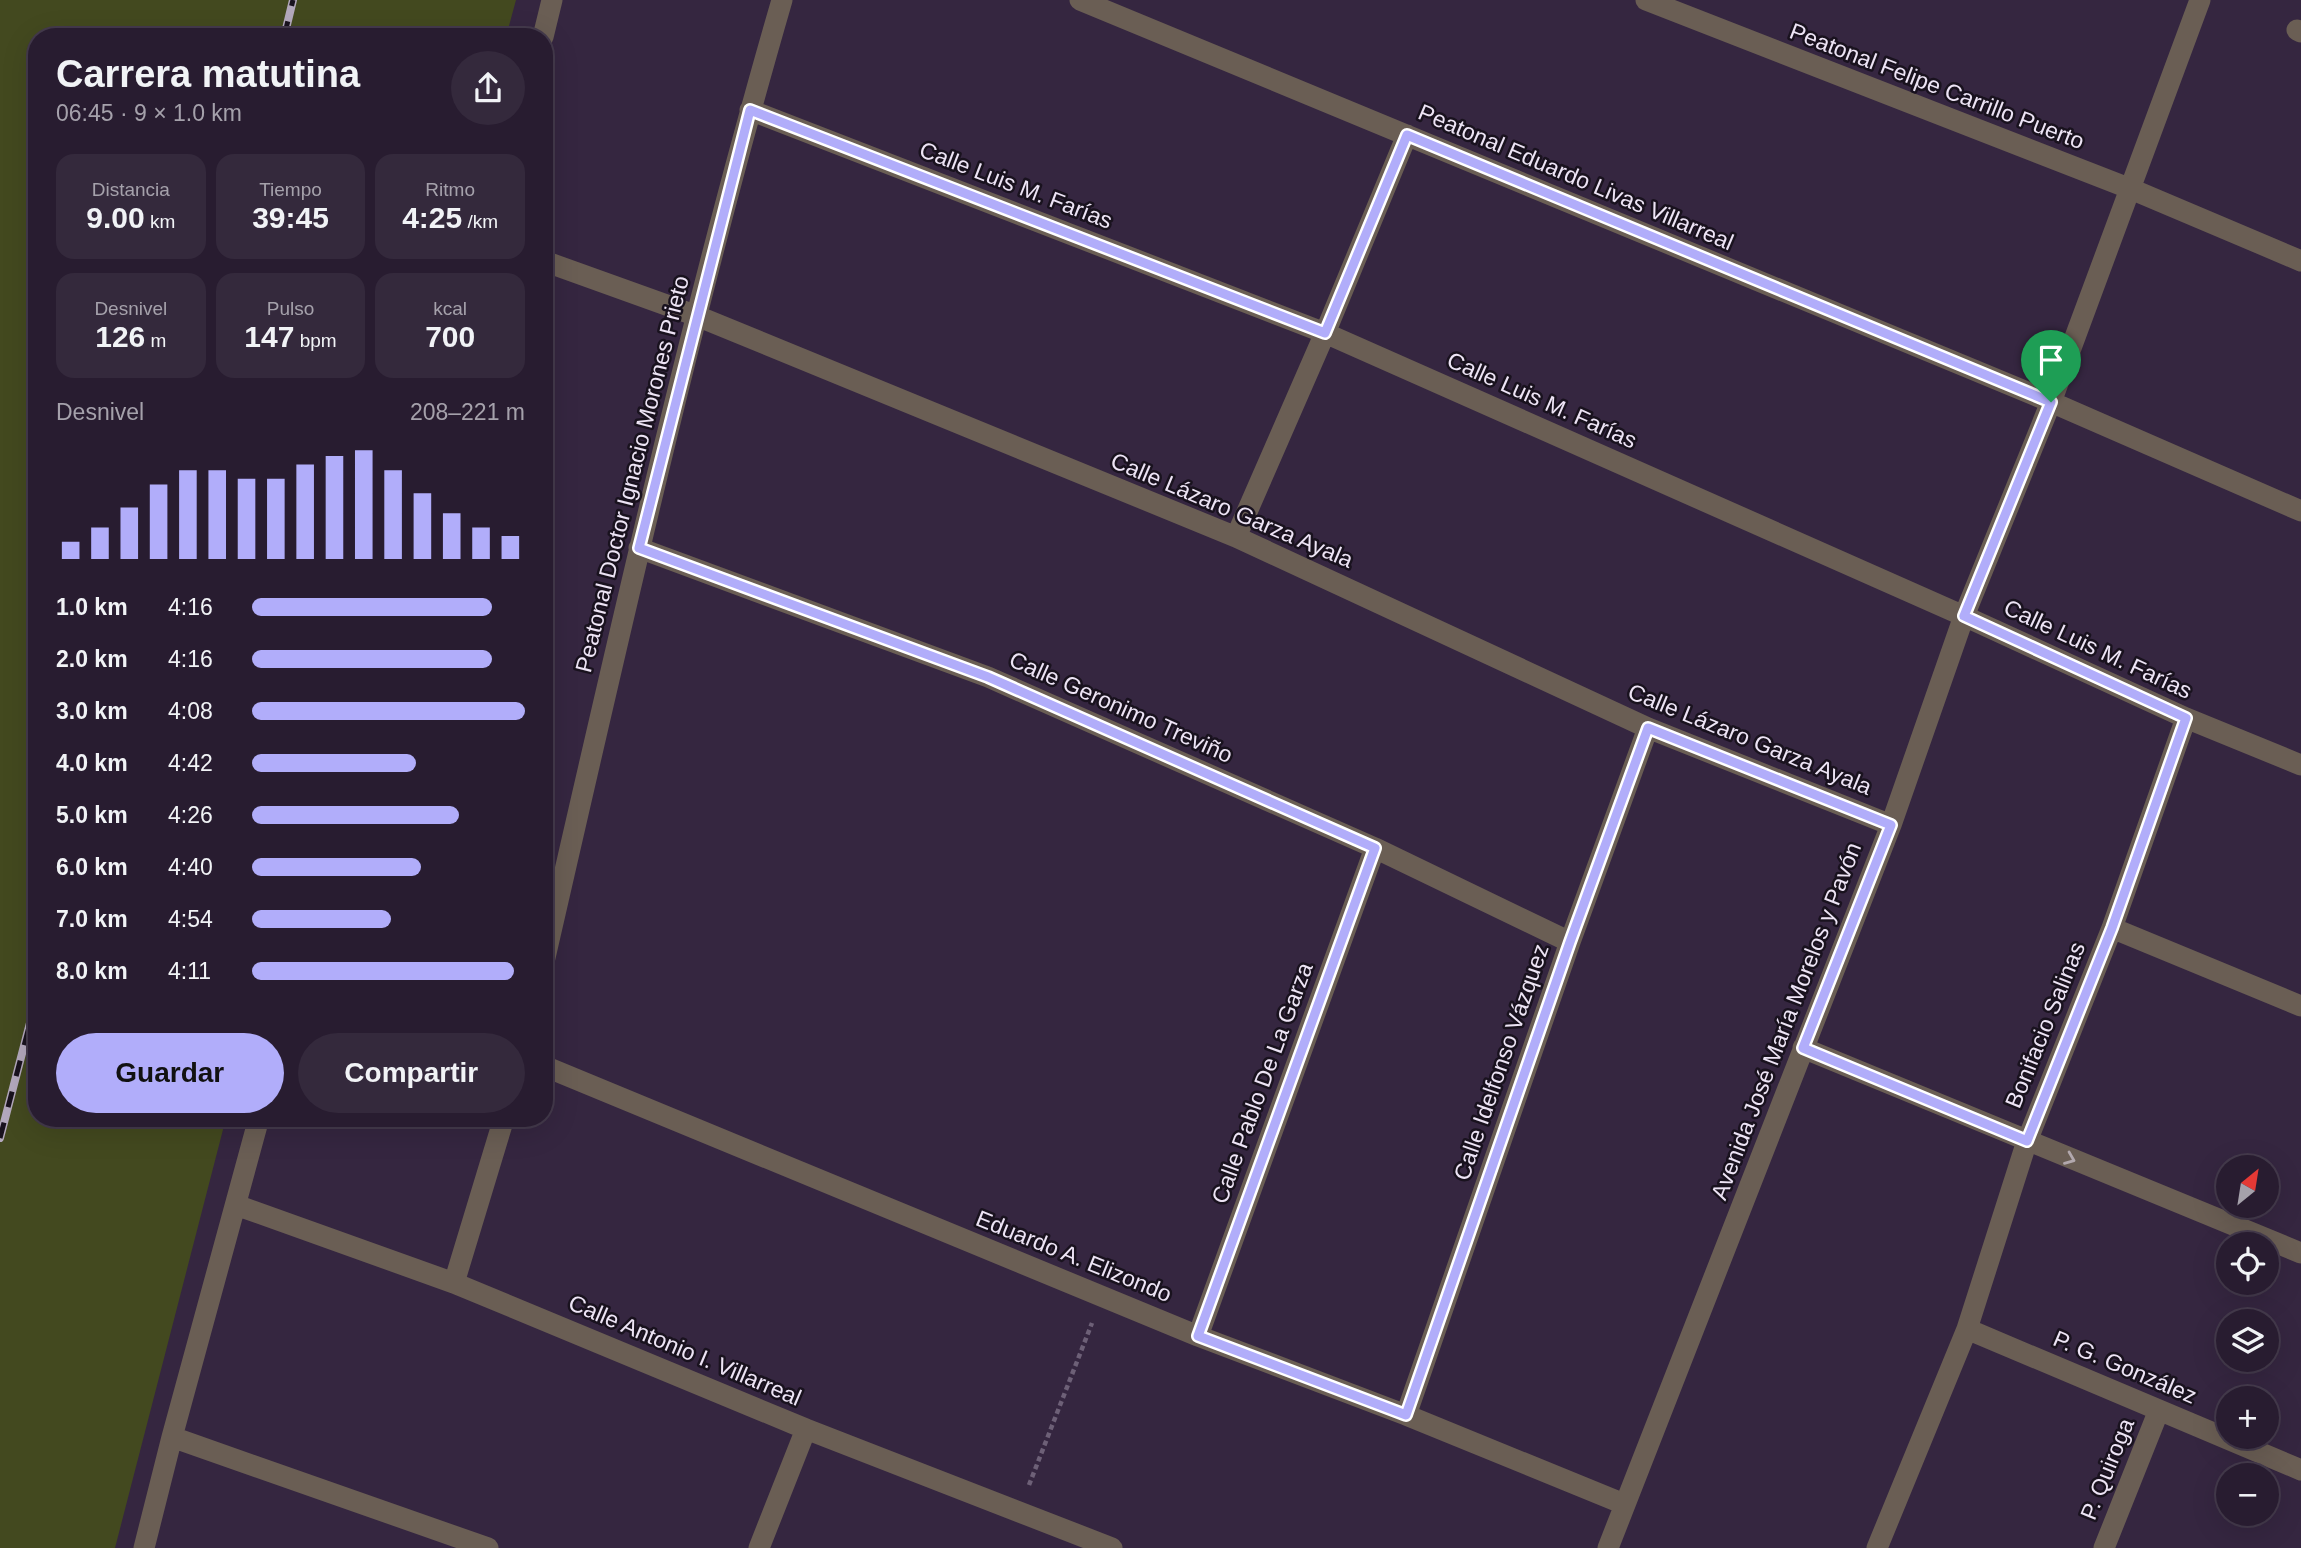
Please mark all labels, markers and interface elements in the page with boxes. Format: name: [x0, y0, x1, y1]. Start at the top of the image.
street label: Peatonal Felipe Carrillo Puerto: [1786, 18, 2088, 154]
button: share: [451, 51, 525, 125]
text: Carrera matutina: [56, 53, 360, 95]
street label: Peatonal Eduardo Livas Villarreal: [1415, 99, 1737, 255]
text: 06:45 · 9 × 1.0 km: [56, 100, 242, 126]
street label: Calle Luis M. Farías: [916, 136, 1116, 234]
text: Distancia: [92, 179, 170, 200]
text: Tiempo: [259, 179, 322, 200]
text: Ritmo: [425, 179, 475, 200]
text: 9.00: [86, 201, 145, 234]
text: 39:45: [252, 201, 329, 234]
text: 4:25: [402, 201, 462, 234]
text: km: [145, 211, 175, 232]
text: /km: [462, 211, 498, 232]
street label: Peatonal Doctor Ignacio Morones Prieto: [570, 273, 694, 675]
text: Desnivel: [94, 298, 167, 319]
text: Pulso: [267, 298, 314, 319]
text: kcal: [433, 298, 467, 319]
text: 126: [95, 320, 145, 353]
text: 147: [244, 320, 294, 353]
text: 700: [425, 320, 475, 353]
text: m: [145, 330, 166, 351]
text: bpm: [294, 330, 337, 351]
pin: [2021, 330, 2081, 402]
icon: arrive: [2032, 341, 2070, 379]
street label: Calle Luis M. Farías: [1443, 347, 1641, 453]
text: Desnivel: [56, 399, 144, 425]
text: 208–221 m: [410, 399, 525, 425]
street label: Calle Lázaro Garza Ayala: [1107, 447, 1357, 573]
text: 1.0 km: [56, 594, 128, 620]
text: 4:16: [168, 594, 213, 620]
street label: Calle Luis M. Farías: [2000, 594, 2196, 704]
text: 2.0 km: [56, 646, 128, 672]
text: 4:16: [168, 646, 213, 672]
street label: Calle Geronimo Treviño: [1005, 646, 1237, 768]
street label: Calle Lázaro Garza Ayala: [1624, 678, 1876, 800]
text: 3.0 km: [56, 698, 128, 724]
text: 4:08: [168, 698, 213, 724]
text: 4.0 km: [56, 750, 128, 776]
text: 4:42: [168, 750, 213, 776]
text: 5.0 km: [56, 802, 128, 828]
text: 4:26: [168, 802, 213, 828]
street label: Avenida José María Morelos y Pavón: [1706, 839, 1866, 1203]
text: 6.0 km: [56, 854, 128, 880]
text: 4:40: [168, 854, 213, 880]
text: 7.0 km: [56, 906, 128, 932]
text: 4:54: [168, 906, 213, 932]
street label: Bonifacio Salinas: [2000, 938, 2090, 1112]
street label: Calle Idelfonso Vázquez: [1448, 940, 1554, 1184]
text: 8.0 km: [56, 958, 128, 984]
text: 4:11: [168, 958, 211, 984]
street label: Calle Pablo De La Garza: [1206, 959, 1318, 1207]
button: Guardar: [56, 1033, 284, 1113]
button: Compartir: [298, 1033, 525, 1113]
one-way arrow: [2063, 1150, 2075, 1164]
north arrow: [2216, 1155, 2278, 1218]
map controls: [2216, 1155, 2279, 1526]
street label: Eduardo A. Elizondo: [973, 1205, 1175, 1307]
button: locate: [2216, 1232, 2279, 1295]
street label: Calle Antonio I. Villarreal: [565, 1289, 805, 1411]
button: layers: [2216, 1309, 2279, 1372]
street label: P. G. González: [2050, 1325, 2200, 1409]
button: +: [2216, 1386, 2279, 1449]
street label: P. Quiroga: [2075, 1414, 2139, 1523]
button: −: [2216, 1463, 2279, 1526]

